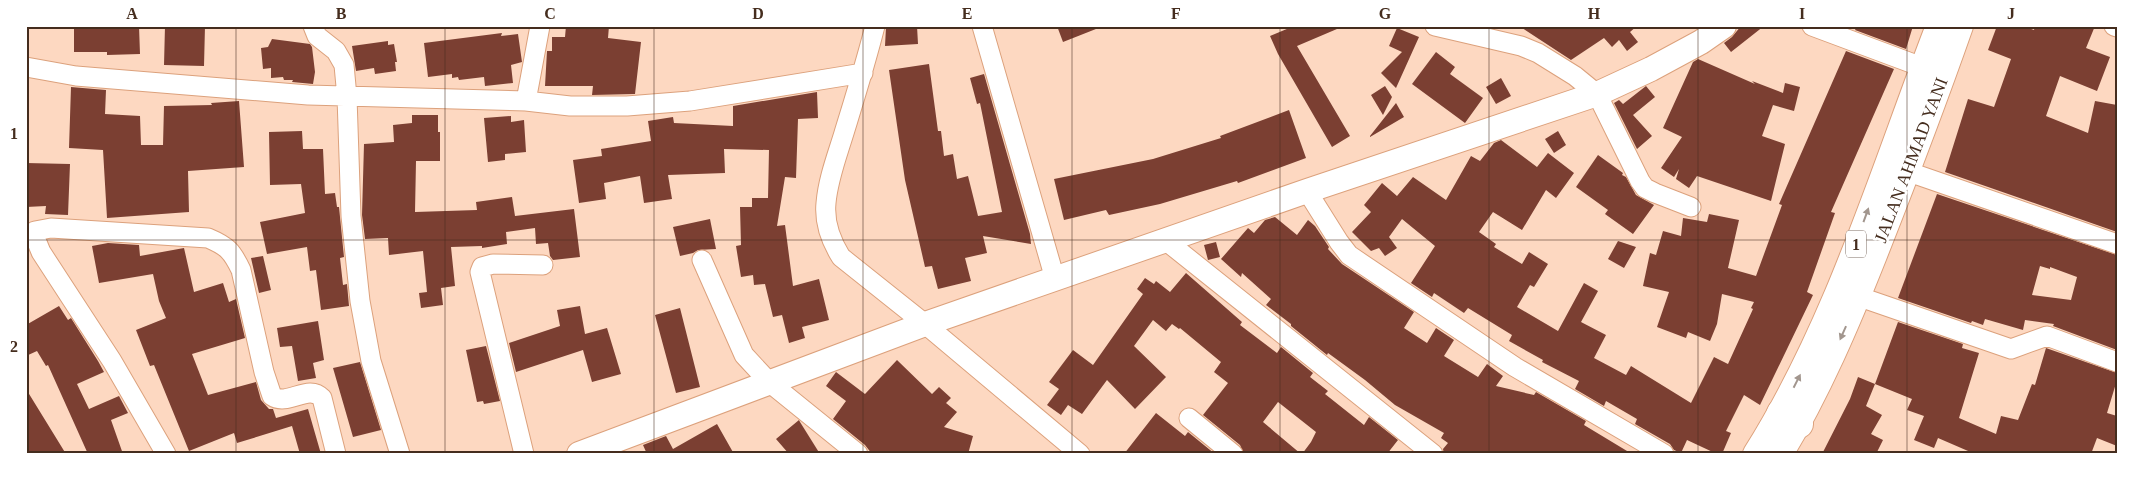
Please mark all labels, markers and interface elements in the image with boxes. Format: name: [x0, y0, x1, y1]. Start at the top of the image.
text: A: [126, 5, 138, 22]
text: B: [336, 5, 347, 22]
text: C: [544, 5, 556, 22]
text: D: [752, 5, 764, 22]
text: E: [962, 5, 972, 22]
text: F: [1171, 5, 1181, 22]
text: G: [1379, 5, 1392, 22]
text: H: [1588, 5, 1601, 22]
text: I: [1799, 5, 1805, 22]
text: J: [2007, 5, 2015, 22]
street label: JALAN AHMAD YANI: [1870, 75, 1952, 245]
text: 1: [10, 125, 18, 142]
one-way arrow: [1863, 208, 1871, 223]
road number: 1: [1846, 230, 1866, 258]
one-way arrow: [1839, 326, 1847, 340]
text: 2: [10, 338, 18, 355]
one-way arrow: [1793, 374, 1801, 389]

